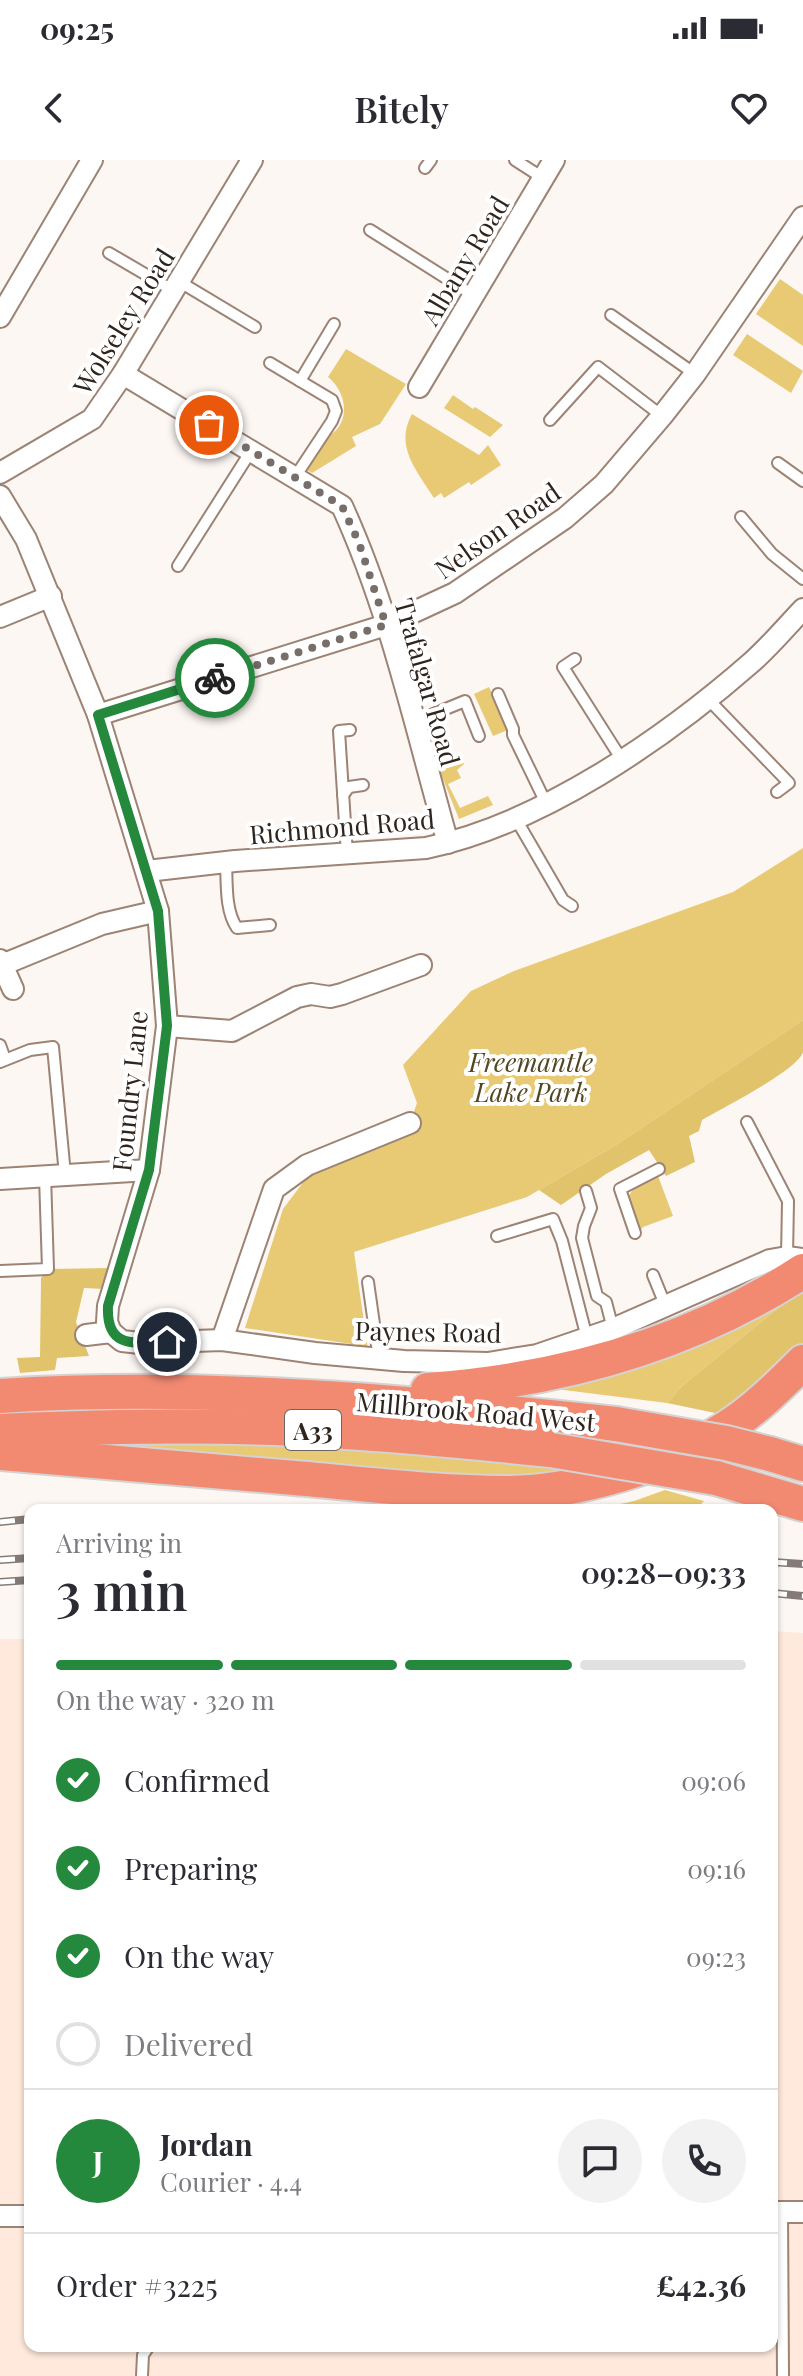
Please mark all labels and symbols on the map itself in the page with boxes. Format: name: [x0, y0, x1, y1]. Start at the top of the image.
street label: Albany Road: [411, 189, 516, 332]
street label: Wolseley Road: [64, 241, 182, 402]
pin: [175, 391, 243, 459]
street label: Nelson Road: [427, 474, 567, 586]
street label: Trafalgar Road: [387, 594, 469, 770]
courier: [175, 638, 255, 718]
street label: Richmond Road: [248, 800, 436, 852]
street label: Foundry Lane: [103, 1009, 155, 1173]
park label: Freemantle Lake Park: [468, 1044, 593, 1109]
pin: [133, 1308, 201, 1376]
street label: Paynes Road: [354, 1312, 502, 1350]
street label: Millbrook Road West: [355, 1383, 598, 1439]
road number: A33: [285, 1410, 341, 1450]

